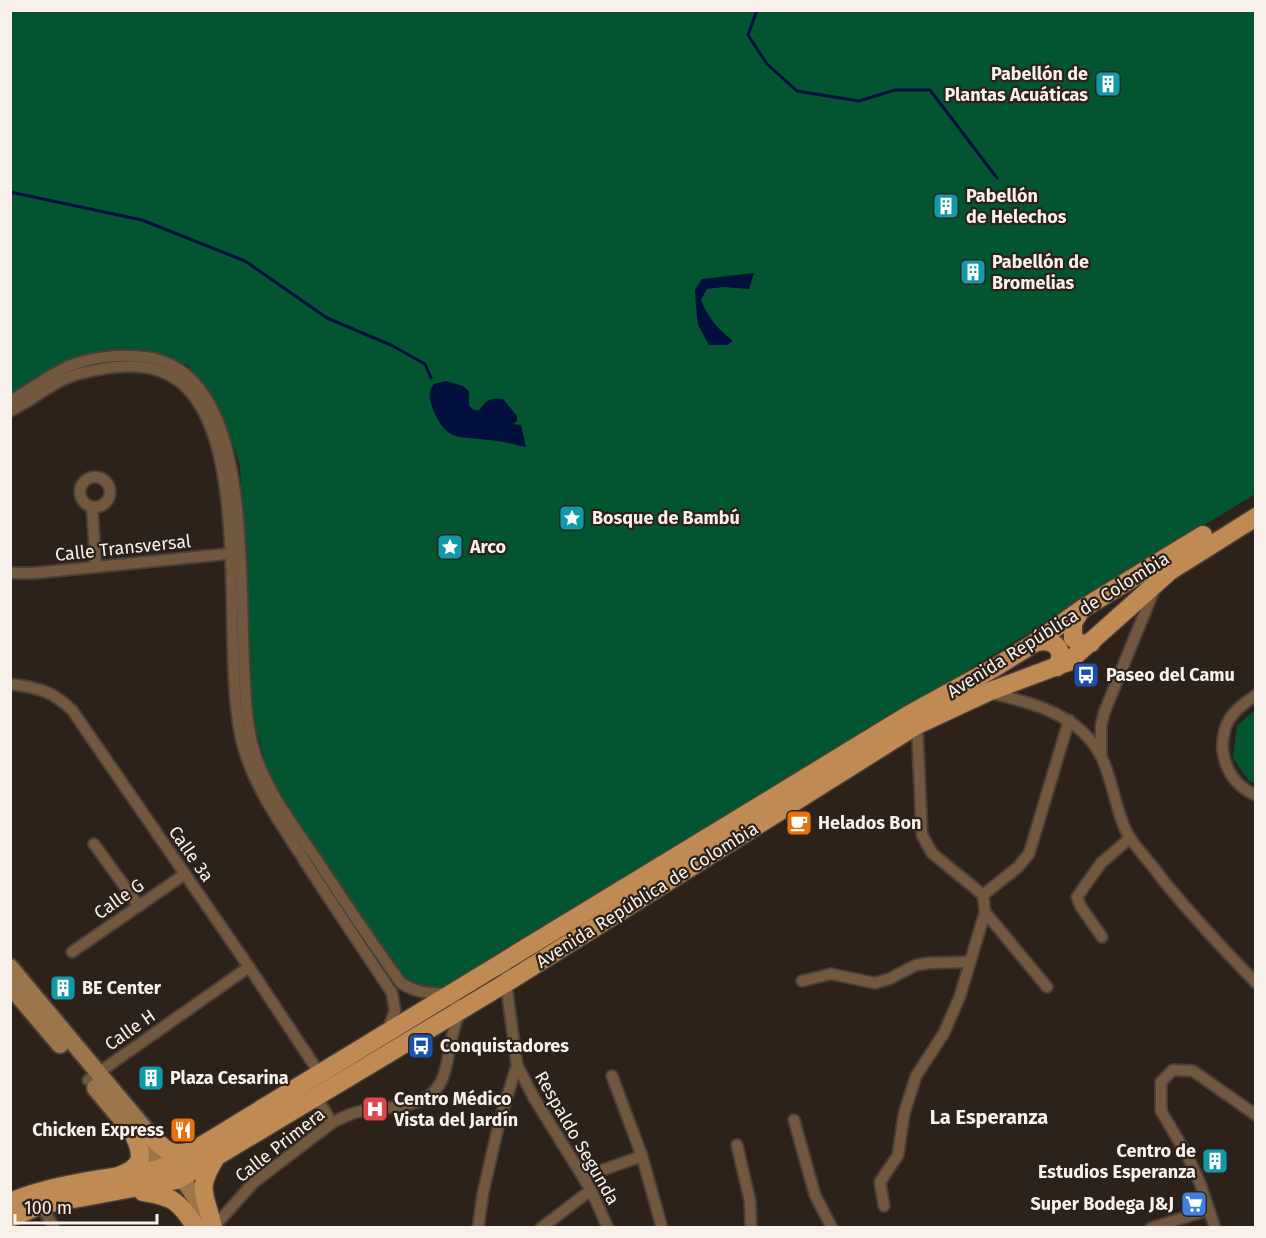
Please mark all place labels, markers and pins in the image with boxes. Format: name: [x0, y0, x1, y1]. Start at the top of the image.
place label: Pabellón de Plantas Acuáticas: [944, 63, 1088, 106]
building icon: Pabellón de Plantas Acuáticas: [1093, 69, 1123, 99]
place label: Pabellón de Helechos: [966, 185, 1067, 228]
building icon: Pabellón de Helechos: [931, 191, 961, 221]
place label: Pabellón de Bromelias: [992, 251, 1089, 294]
building icon: Pabellón de Bromelias: [958, 257, 988, 287]
place icon: Bosque de Bambú: [557, 503, 587, 533]
place label: Bosque de Bambú: [592, 507, 740, 529]
place icon: Arco: [435, 532, 465, 562]
place label: Arco: [469, 536, 506, 558]
bus stop icon: Paseo del Camu: [1071, 660, 1101, 690]
place label: Paseo del Camu: [1106, 664, 1235, 686]
cafe icon: Helados Bon: [784, 808, 814, 838]
place label: Helados Bon: [818, 812, 921, 834]
building icon: BE Center: [48, 973, 78, 1003]
place label: BE Center: [82, 977, 162, 999]
bus stop icon: Conquistadores: [406, 1031, 436, 1061]
place label: Conquistadores: [440, 1035, 569, 1057]
building icon: Plaza Cesarina: [136, 1063, 166, 1093]
place label: Plaza Cesarina: [170, 1067, 289, 1089]
place label: Centro Médico Vista del Jardín: [393, 1088, 518, 1131]
hospital icon: Centro Médico Vista del Jardín: [360, 1094, 390, 1124]
restaurant icon: Chicken Express: [168, 1115, 198, 1145]
place label: Chicken Express: [32, 1119, 164, 1141]
place label: Centro de Estudios Esperanza: [1038, 1140, 1196, 1183]
building icon: Centro de Estudios Esperanza: [1200, 1146, 1230, 1176]
supermarket icon: Super Bodega J&J: [1179, 1189, 1209, 1219]
place label: Super Bodega J&J: [1030, 1193, 1174, 1215]

